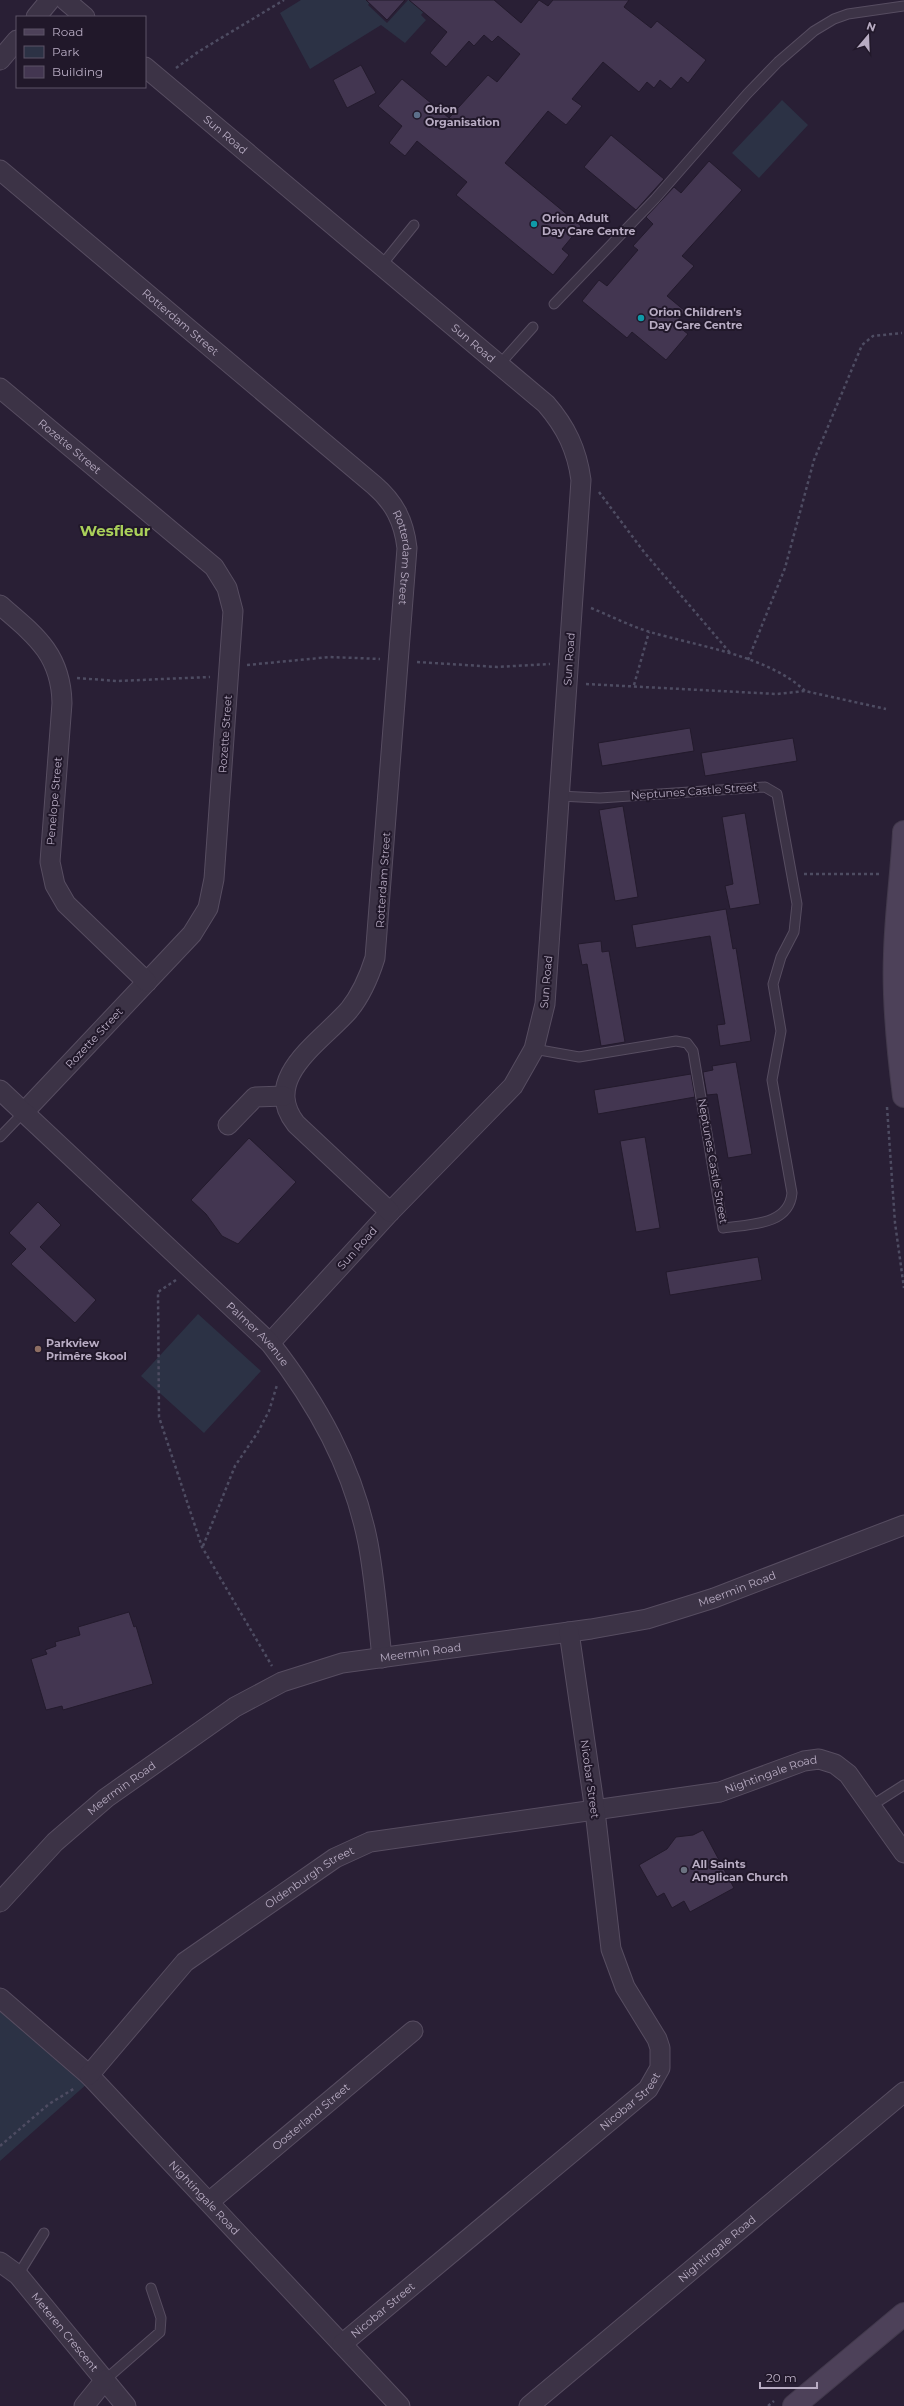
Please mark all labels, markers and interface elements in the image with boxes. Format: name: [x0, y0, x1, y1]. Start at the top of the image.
legend: [16, 16, 146, 88]
north arrow: [848, 16, 888, 56]
text: N: [865, 18, 878, 35]
text: Road: [52, 24, 83, 39]
text: Park: [52, 44, 80, 59]
text: Building: [52, 64, 103, 79]
place label: Orion Organisation: [425, 102, 500, 129]
marker: Orion Organisation: [412, 110, 422, 120]
street label: Sun Road: [200, 112, 250, 157]
place label: Orion Adult Day Care Centre: [542, 211, 636, 238]
marker: Orion Adult Day Care Centre: [529, 219, 539, 229]
street label: Rotterdam Street: [139, 286, 222, 359]
place label: Orion Children's Day Care Centre: [649, 305, 743, 332]
marker: Orion Children's Day Care Centre: [636, 313, 646, 323]
street label: Sun Road: [449, 321, 498, 366]
street label: Rozette Street: [35, 416, 105, 477]
street label: Rotterdam Street: [390, 508, 414, 606]
district label: Wesfleur: [80, 521, 151, 540]
street label: Sun Road: [560, 632, 578, 686]
street label: Rozette Street: [215, 694, 235, 774]
street label: Penelope Street: [43, 756, 65, 846]
street label: Neptunes Castle Street: [630, 780, 758, 802]
street label: Rotterdam Street: [373, 831, 393, 928]
street label: Sun Road: [537, 955, 555, 1009]
street label: Rozette Street: [62, 1004, 126, 1071]
street label: Neptunes Castle Street: [695, 1097, 731, 1225]
street label: Sun Road: [334, 1224, 380, 1272]
street label: Palmer Avenue: [223, 1299, 292, 1369]
place label: Parkview Primêre Skool: [46, 1336, 127, 1363]
marker: Parkview Primêre Skool: [33, 1344, 43, 1354]
street label: Meermin Road: [696, 1568, 778, 1610]
street label: Meermin Road: [379, 1640, 462, 1665]
street label: Nicobar Street: [578, 1739, 603, 1820]
street label: Nightingale Road: [723, 1752, 818, 1797]
street label: Meermin Road: [84, 1758, 158, 1818]
street label: Oldenburgh Street: [262, 1843, 357, 1912]
place label: All Saints Anglican Church: [691, 1857, 788, 1884]
marker: All Saints Anglican Church: [679, 1865, 689, 1875]
street label: Nicobar Street: [597, 2069, 663, 2133]
street label: Oosterland Street: [269, 2080, 353, 2153]
street label: Nightingale Road: [166, 2157, 243, 2238]
street label: Nightingale Road: [675, 2212, 759, 2285]
street label: Nicobar Street: [348, 2279, 418, 2341]
street label: Meteren Crescent: [28, 2290, 102, 2375]
scale bar: [760, 2364, 817, 2390]
text: 20 m: [766, 2370, 797, 2385]

